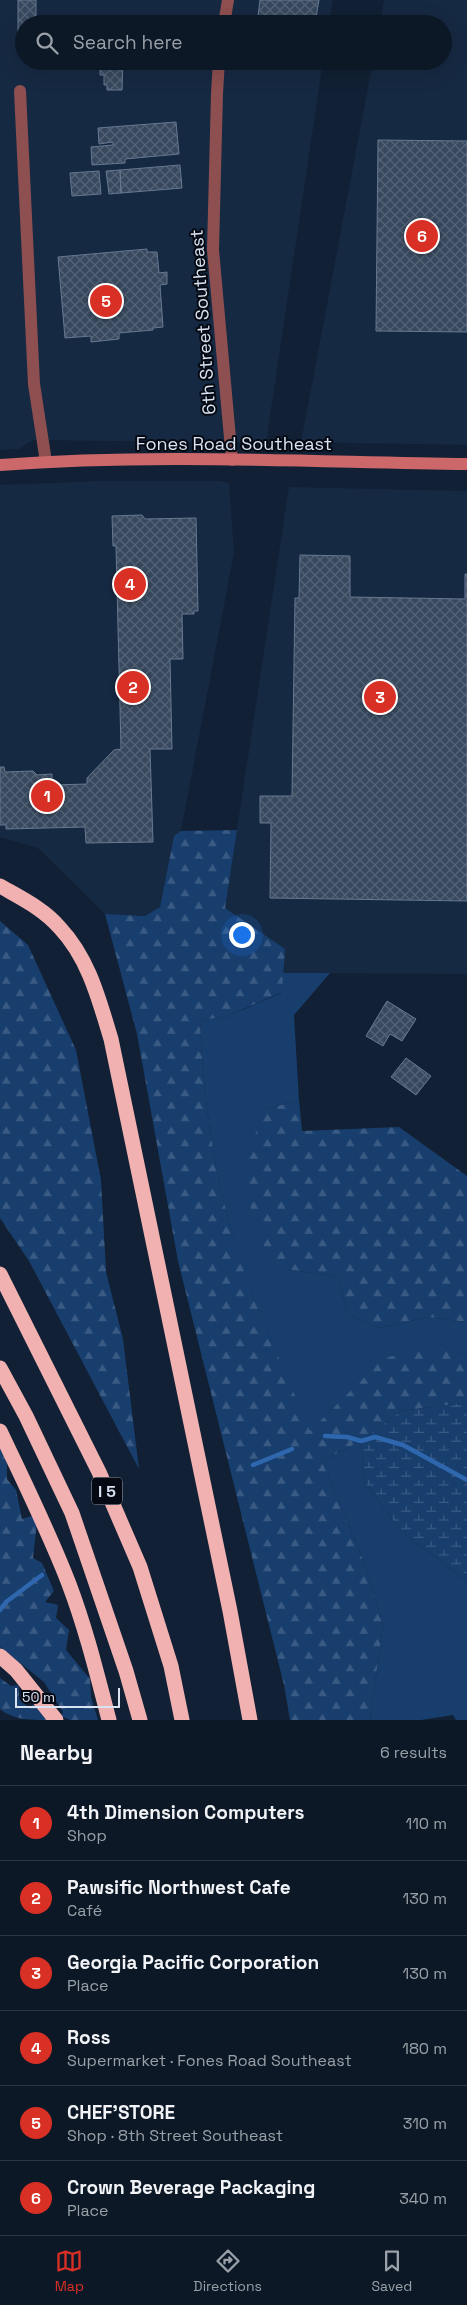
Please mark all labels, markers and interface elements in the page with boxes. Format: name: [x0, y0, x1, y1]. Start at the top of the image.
search box: [15, 15, 452, 70]
icon: search: [33, 29, 61, 57]
text: Search here: [73, 30, 183, 55]
pin: 6: [406, 217, 438, 255]
street label: 6th Street Southeast: [185, 229, 220, 415]
pin: 5: [90, 282, 122, 320]
street label: Fones Road Southeast: [136, 432, 332, 455]
pin: 4: [114, 565, 146, 603]
pin: 2: [117, 668, 149, 706]
pin: 3: [364, 678, 396, 716]
pin: 1: [31, 777, 63, 815]
your location: [229, 922, 255, 948]
road number: I 5: [92, 1478, 122, 1504]
scale bar: [15, 1685, 120, 1708]
text: 50 m: [22, 1688, 55, 1706]
text: Nearby: [20, 1739, 93, 1766]
text: 6 results: [380, 1742, 447, 1763]
text: 4th Dimension Computers: [67, 1800, 305, 1825]
text: 1: [32, 1813, 40, 1834]
text: 110 m: [405, 1813, 447, 1834]
text: Shop: [67, 1825, 107, 1846]
text: Pawsific Northwest Cafe: [67, 1875, 291, 1900]
text: 2: [31, 1888, 41, 1909]
text: 130 m: [403, 1888, 447, 1909]
text: Café: [67, 1900, 102, 1921]
text: Georgia Pacific Corporation: [67, 1950, 319, 1975]
text: 3: [31, 1963, 41, 1984]
text: 130 m: [403, 1963, 447, 1984]
text: Place: [67, 1975, 109, 1996]
text: Ross: [67, 2025, 111, 2050]
text: 4: [31, 2038, 41, 2059]
text: 180 m: [402, 2038, 447, 2059]
text: Supermarket · Fones Road Southeast: [67, 2050, 352, 2071]
text: CHEF'STORE: [67, 2100, 175, 2125]
text: 5: [31, 2113, 41, 2134]
text: 310 m: [403, 2113, 447, 2134]
text: Shop · 8th Street Southeast: [67, 2125, 283, 2146]
text: Crown Beverage Packaging: [67, 2175, 315, 2200]
text: 6: [31, 2188, 41, 2209]
text: 340 m: [399, 2188, 447, 2209]
text: Place: [67, 2200, 109, 2221]
tab: Map: [55, 2247, 84, 2295]
tab: Directions: [193, 2247, 262, 2295]
tab: Saved: [371, 2247, 412, 2295]

